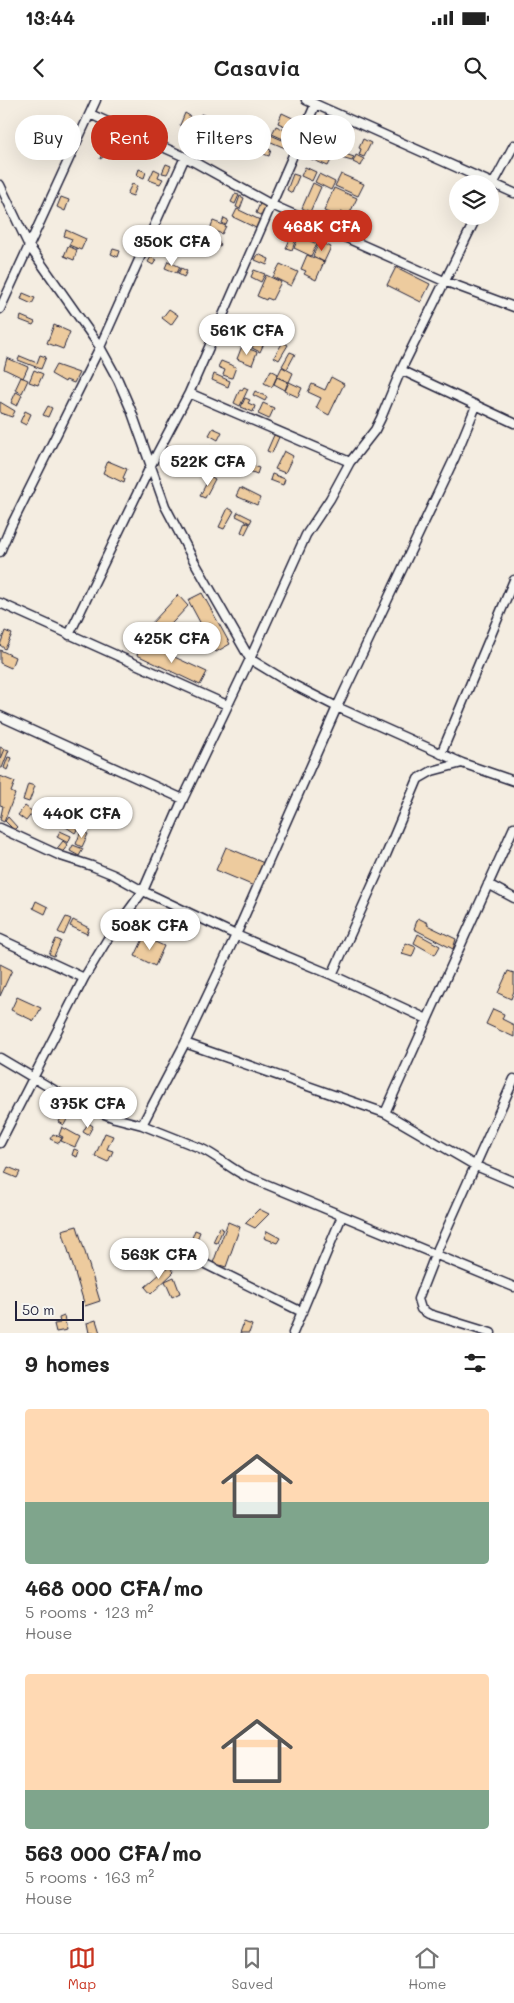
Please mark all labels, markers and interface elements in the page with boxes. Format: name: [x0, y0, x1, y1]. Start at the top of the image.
text: 13:44: [25, 5, 75, 30]
text: Casavia: [214, 53, 300, 82]
icon: back: [25, 54, 53, 82]
icon: search: [461, 54, 489, 82]
chip: Buy: [15, 115, 81, 160]
chip: Rent: [91, 115, 168, 160]
chip: Filters: [178, 115, 271, 160]
chip: New: [281, 115, 355, 160]
map controls: [449, 175, 499, 225]
button: layers: [449, 175, 499, 225]
pin: 468K CFA: [270, 210, 374, 252]
text: 468K CFA: [283, 215, 361, 236]
pin: 350K CFA: [120, 224, 224, 267]
text: 350K CFA: [133, 230, 211, 251]
pin: 561K CFA: [195, 314, 299, 356]
text: 561K CFA: [210, 319, 284, 340]
pin: 522K CFA: [156, 444, 260, 487]
text: 522K CFA: [170, 450, 246, 471]
pin: 425K CFA: [120, 622, 224, 664]
text: 425K CFA: [134, 627, 210, 648]
pin: 440K CFA: [30, 796, 134, 839]
text: 440K CFA: [43, 802, 121, 823]
pin: 508K CFA: [98, 908, 202, 951]
text: 508K CFA: [111, 914, 189, 935]
pin: 375K CFA: [36, 1086, 140, 1129]
text: 375K CFA: [50, 1092, 126, 1113]
pin: 563K CFA: [107, 1238, 211, 1280]
text: 563K CFA: [121, 1243, 197, 1264]
scale bar: [15, 1298, 84, 1321]
text: 50 m: [22, 1300, 54, 1319]
icon: filters: [461, 1349, 489, 1377]
text: 9 homes: [25, 1350, 110, 1377]
icon: home: [212, 1441, 302, 1531]
text: 468 000 CFA/mo: [25, 1574, 203, 1601]
text: 5 rooms · 123 m²: [25, 1601, 154, 1622]
text: House: [25, 1622, 72, 1643]
icon: home: [212, 1706, 302, 1796]
text: 563 000 CFA/mo: [25, 1839, 201, 1866]
text: 5 rooms · 163 m²: [25, 1866, 154, 1887]
text: House: [25, 1887, 72, 1908]
tab: Map: [68, 1944, 96, 1993]
tab: Saved: [231, 1944, 273, 1993]
tab: Home: [408, 1944, 446, 1993]

